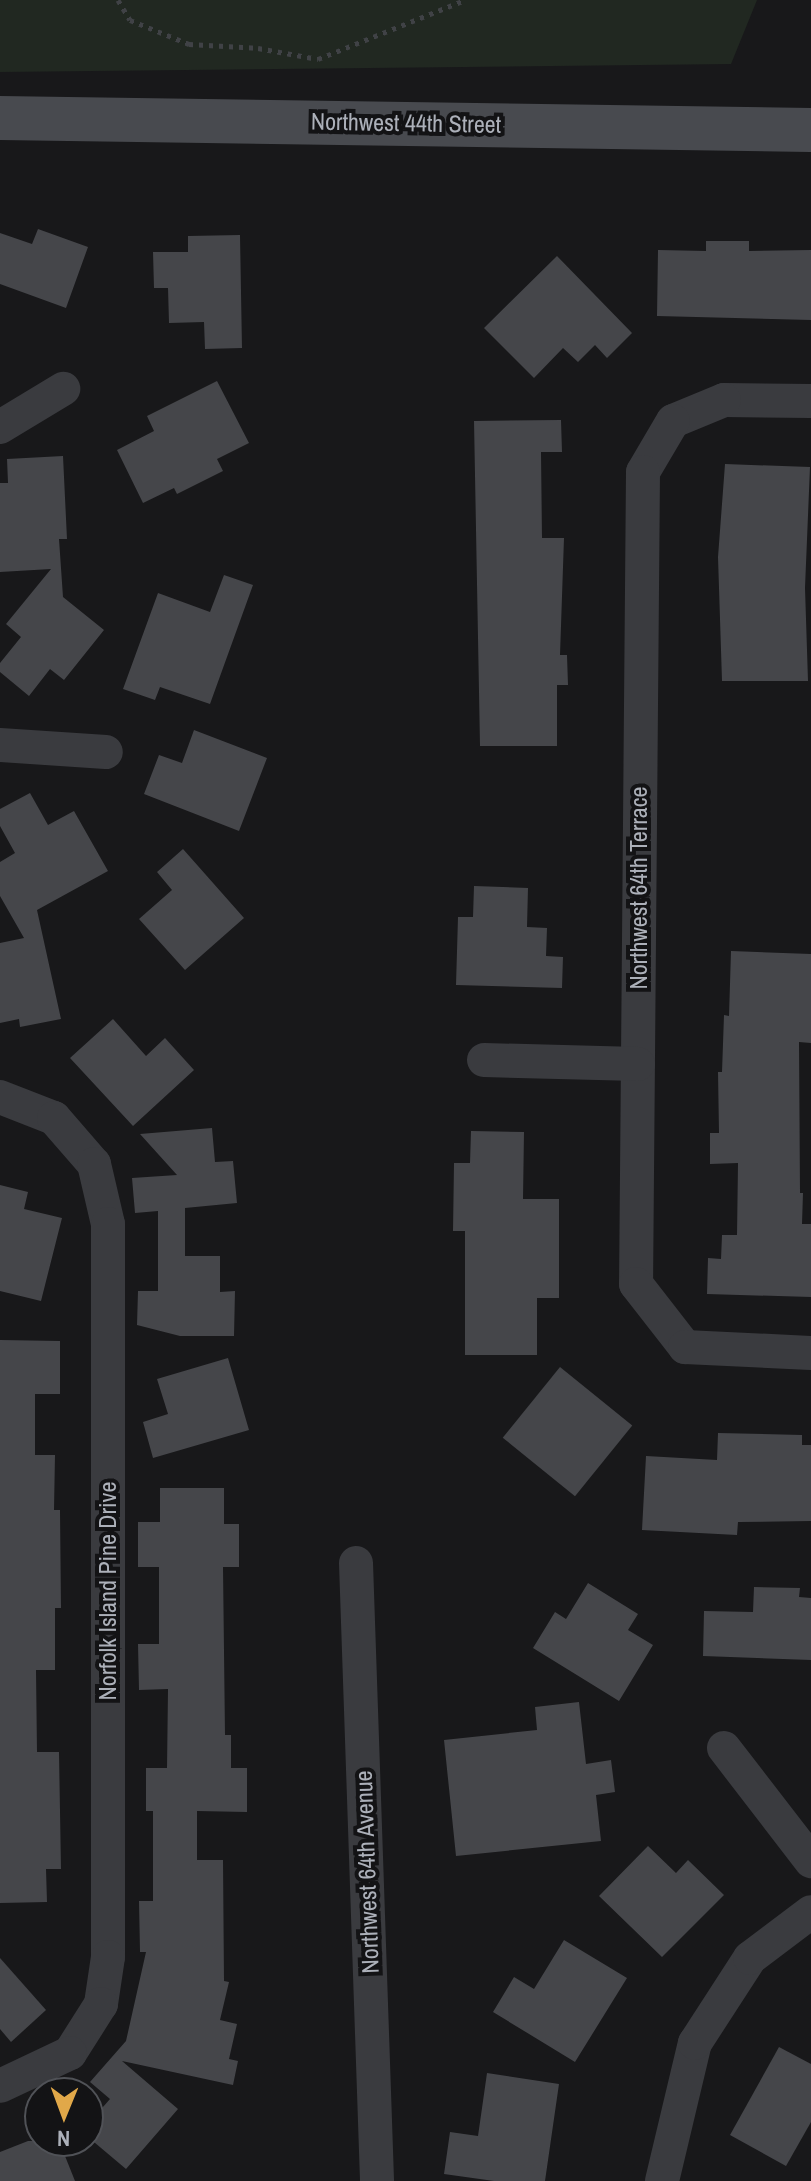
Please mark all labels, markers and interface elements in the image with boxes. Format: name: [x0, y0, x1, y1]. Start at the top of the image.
street label: Northwest 44th Street: [311, 107, 501, 139]
street label: Northwest 64th Terrace: [625, 786, 653, 990]
street label: Norfolk Island Pine Drive: [94, 1482, 122, 1700]
street label: Northwest 64th Avenue: [349, 1769, 385, 1975]
north arrow: [24, 2077, 104, 2157]
text: N: [57, 2124, 70, 2154]

